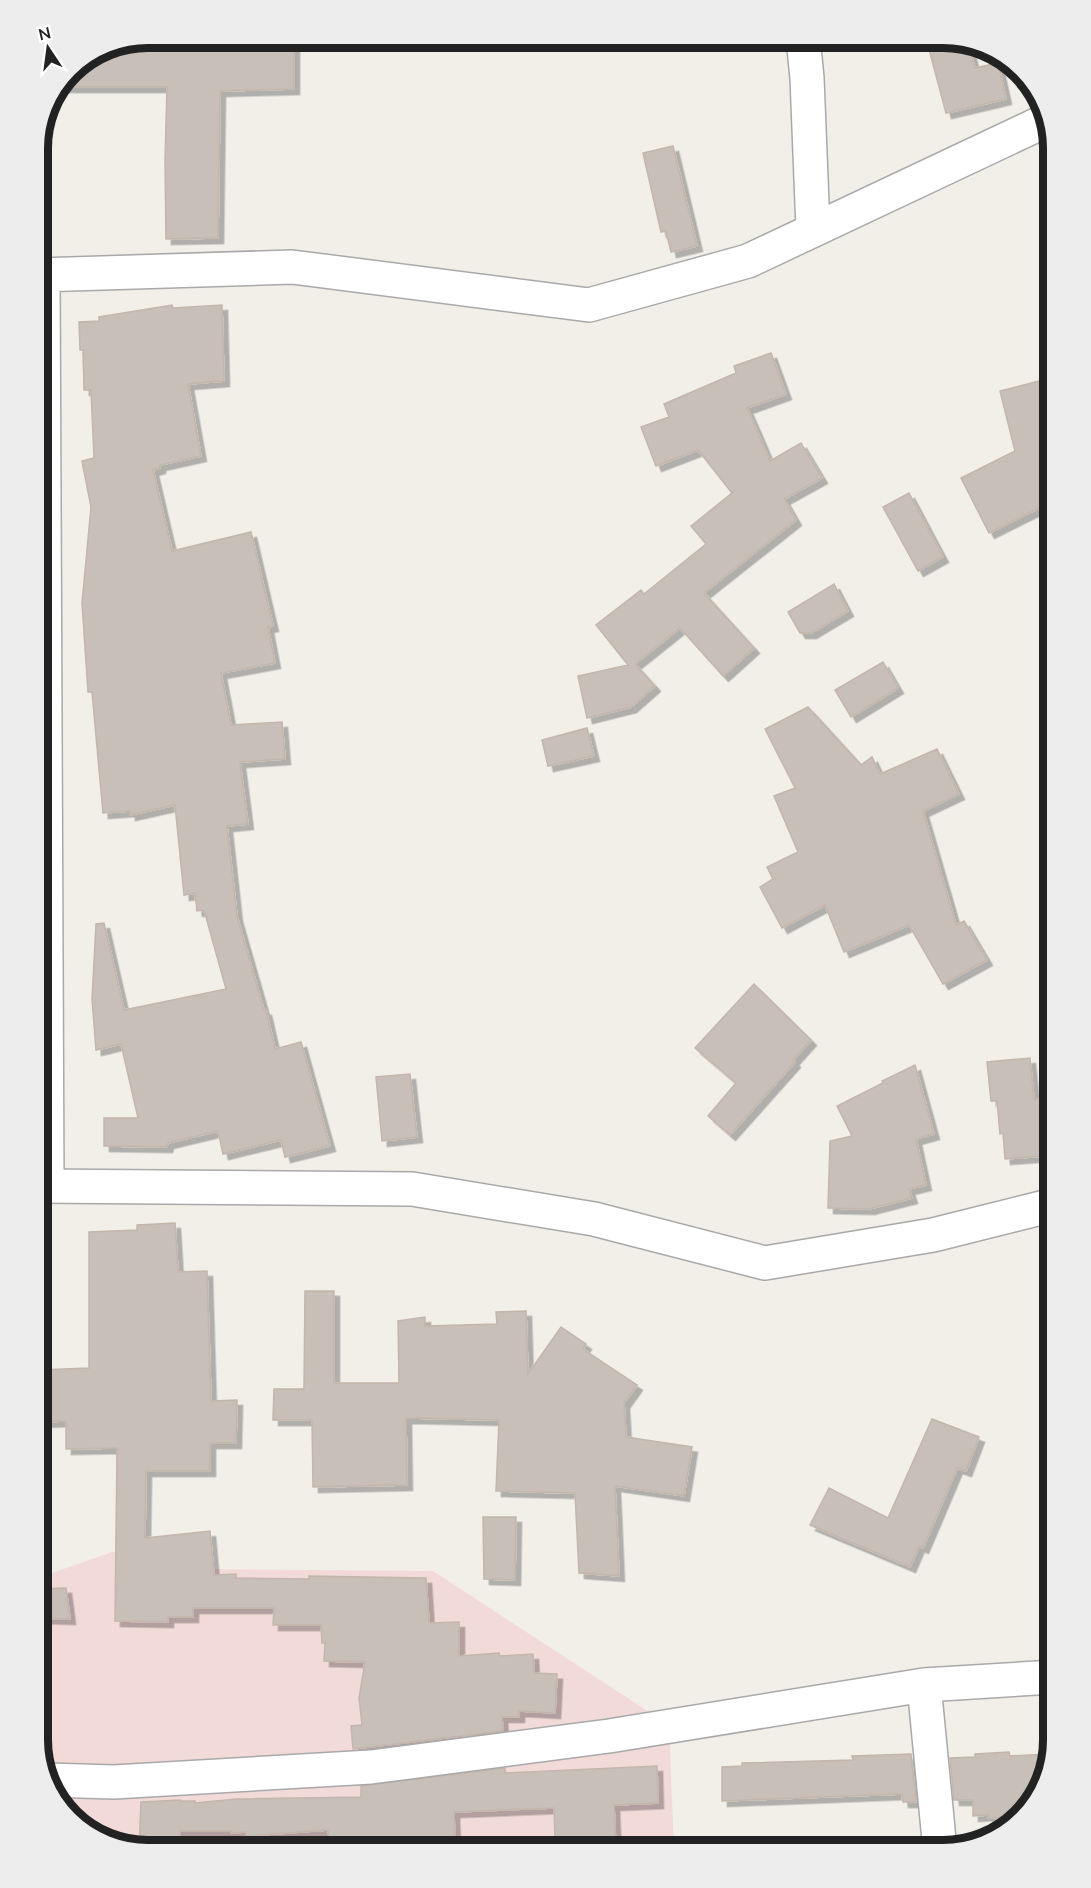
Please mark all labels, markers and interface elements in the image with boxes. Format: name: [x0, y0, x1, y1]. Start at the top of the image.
north arrow: [18, 18, 78, 78]
text: N: [36, 22, 53, 44]

